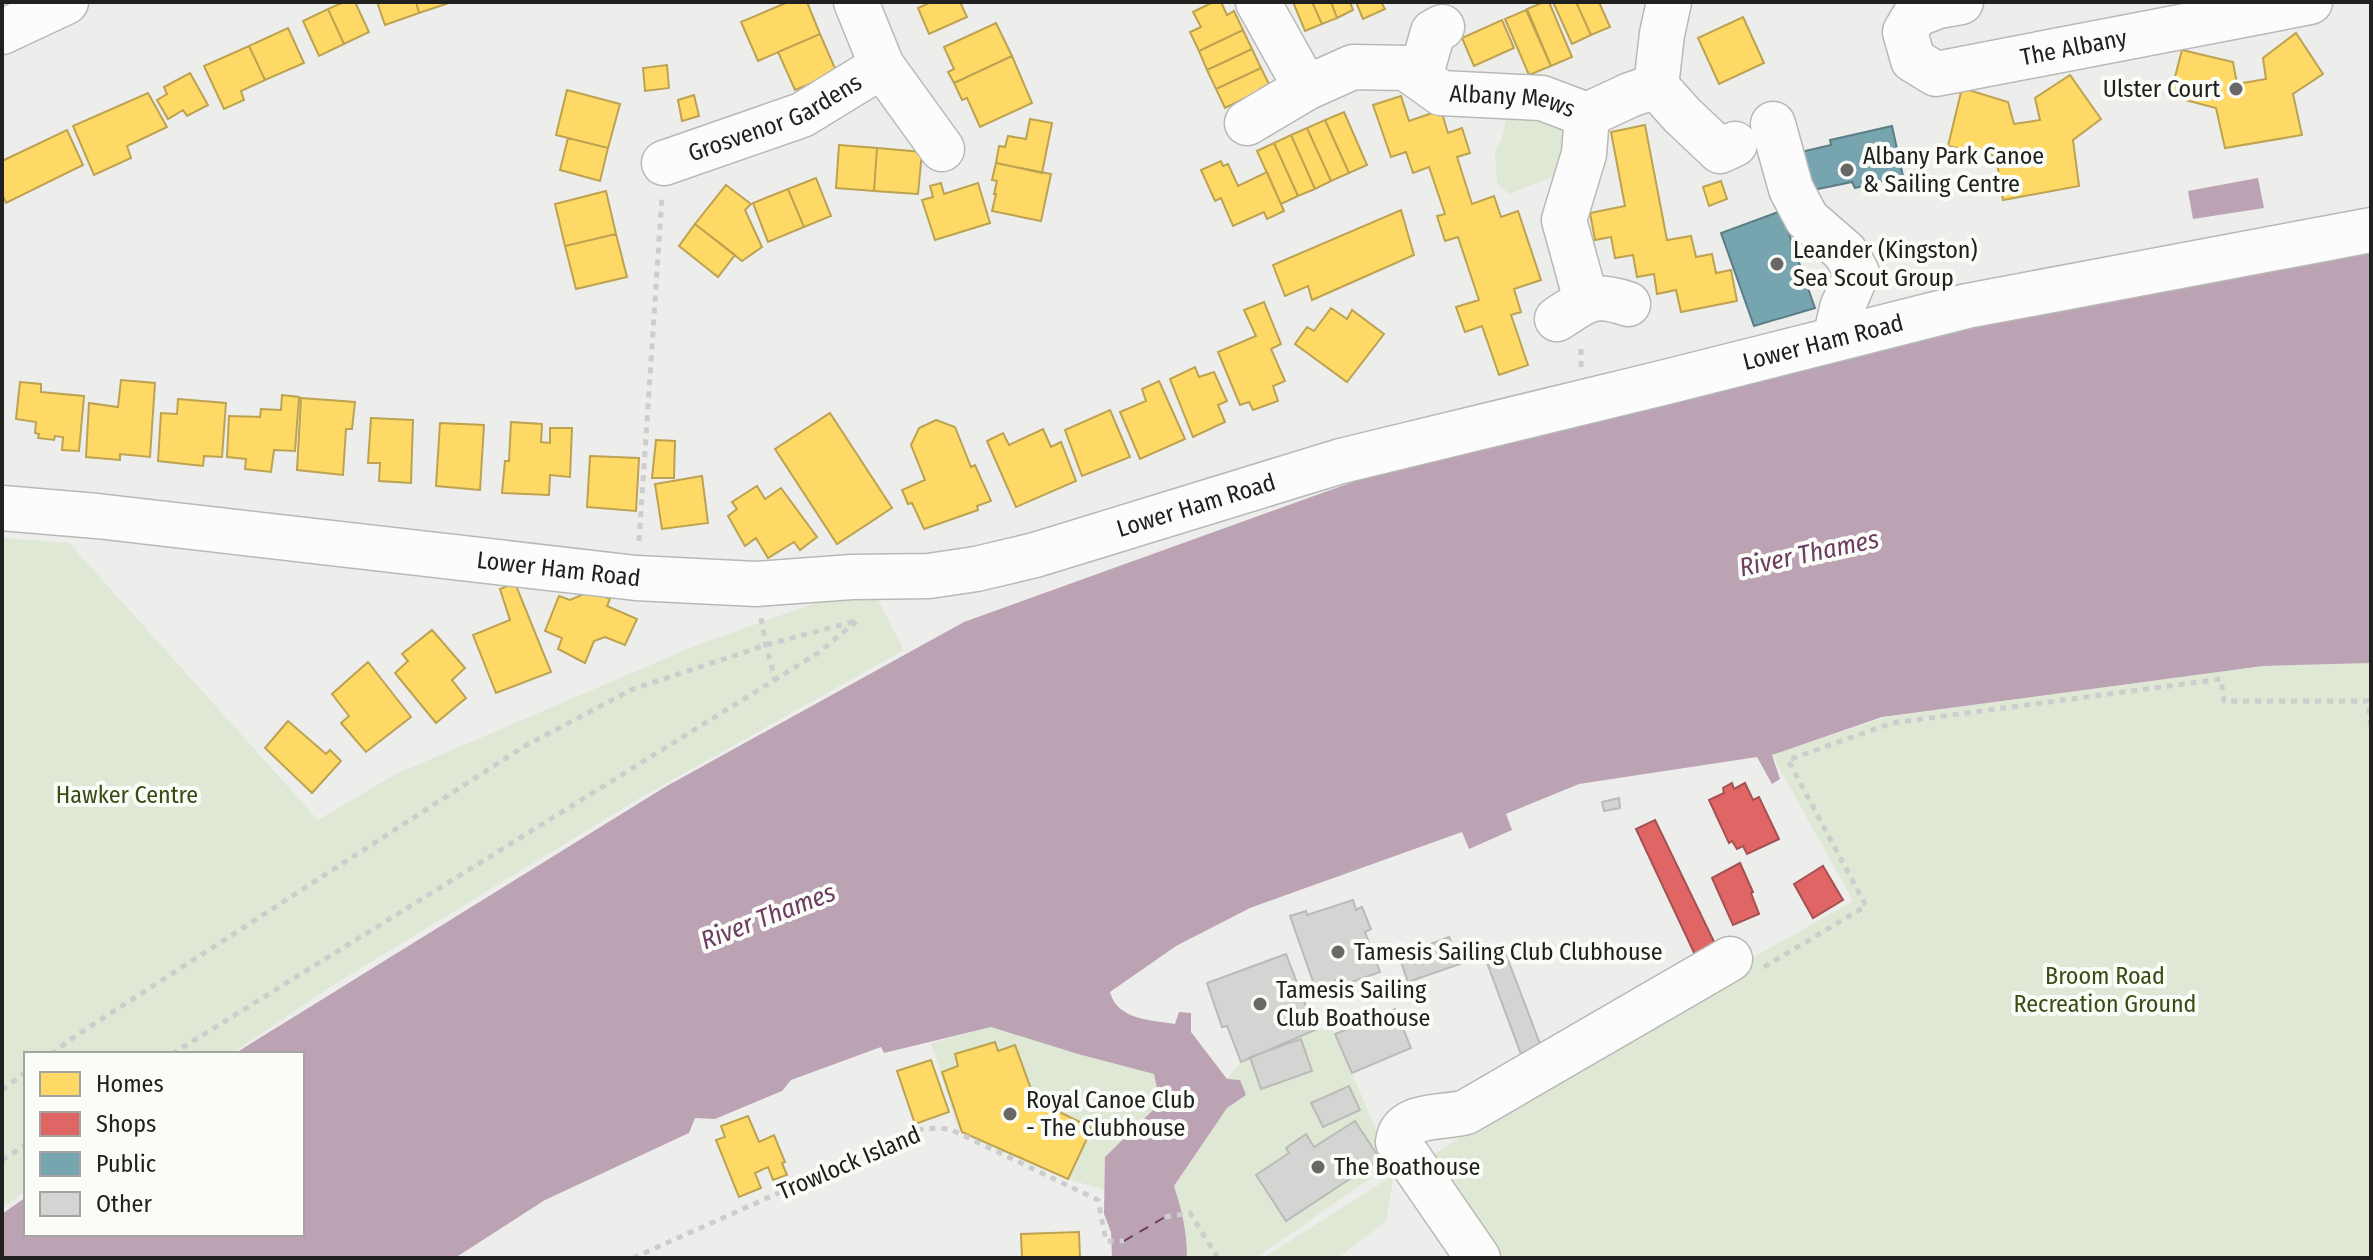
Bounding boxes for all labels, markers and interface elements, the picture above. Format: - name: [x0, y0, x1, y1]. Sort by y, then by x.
- street label: The Albany: [2018, 24, 2130, 71]
- street label: Grosvenor Gardens: [685, 68, 867, 167]
- place label: Ulster Court: [2103, 75, 2220, 103]
- street label: Albany Mews: [1449, 79, 1579, 123]
- marker: Ulster Court: [2227, 80, 2245, 98]
- place label: Albany Park Canoe & Sailing Centre: [1863, 142, 2044, 198]
- marker: Albany Park Canoe & Sailing Centre: [1838, 161, 1856, 179]
- place label: Leander (Kingston) Sea Scout Group: [1793, 236, 1978, 292]
- marker: Leander (Kingston) Sea Scout Group: [1768, 255, 1786, 273]
- street label: Lower Ham Road: [1740, 309, 1906, 376]
- street label: Lower Ham Road: [1113, 468, 1279, 543]
- water label: River Thames: [1737, 524, 1882, 583]
- street label: Lower Ham Road: [475, 546, 642, 592]
- park label: Hawker Centre: [56, 781, 198, 809]
- water label: River Thames: [696, 877, 840, 956]
- place label: Tamesis Sailing Club Clubhouse: [1354, 938, 1663, 966]
- marker: Tamesis Sailing Club Clubhouse: [1329, 943, 1347, 961]
- park label: Broom Road Recreation Ground: [2014, 962, 2196, 1018]
- place label: Tamesis Sailing Club Boathouse: [1276, 976, 1430, 1032]
- marker: Tamesis Sailing Club Boathouse: [1251, 995, 1269, 1013]
- legend: [24, 1052, 304, 1236]
- text: Homes: [96, 1070, 164, 1098]
- place label: Royal Canoe Club - The Clubhouse: [1026, 1086, 1195, 1142]
- marker: Royal Canoe Club - The Clubhouse: [1001, 1105, 1019, 1123]
- text: Shops: [96, 1110, 156, 1138]
- street label: Trowlock Island: [773, 1120, 925, 1206]
- text: Public: [96, 1150, 156, 1178]
- place label: The Boathouse: [1334, 1153, 1480, 1181]
- marker: The Boathouse: [1309, 1158, 1327, 1176]
- text: Other: [96, 1190, 152, 1218]

